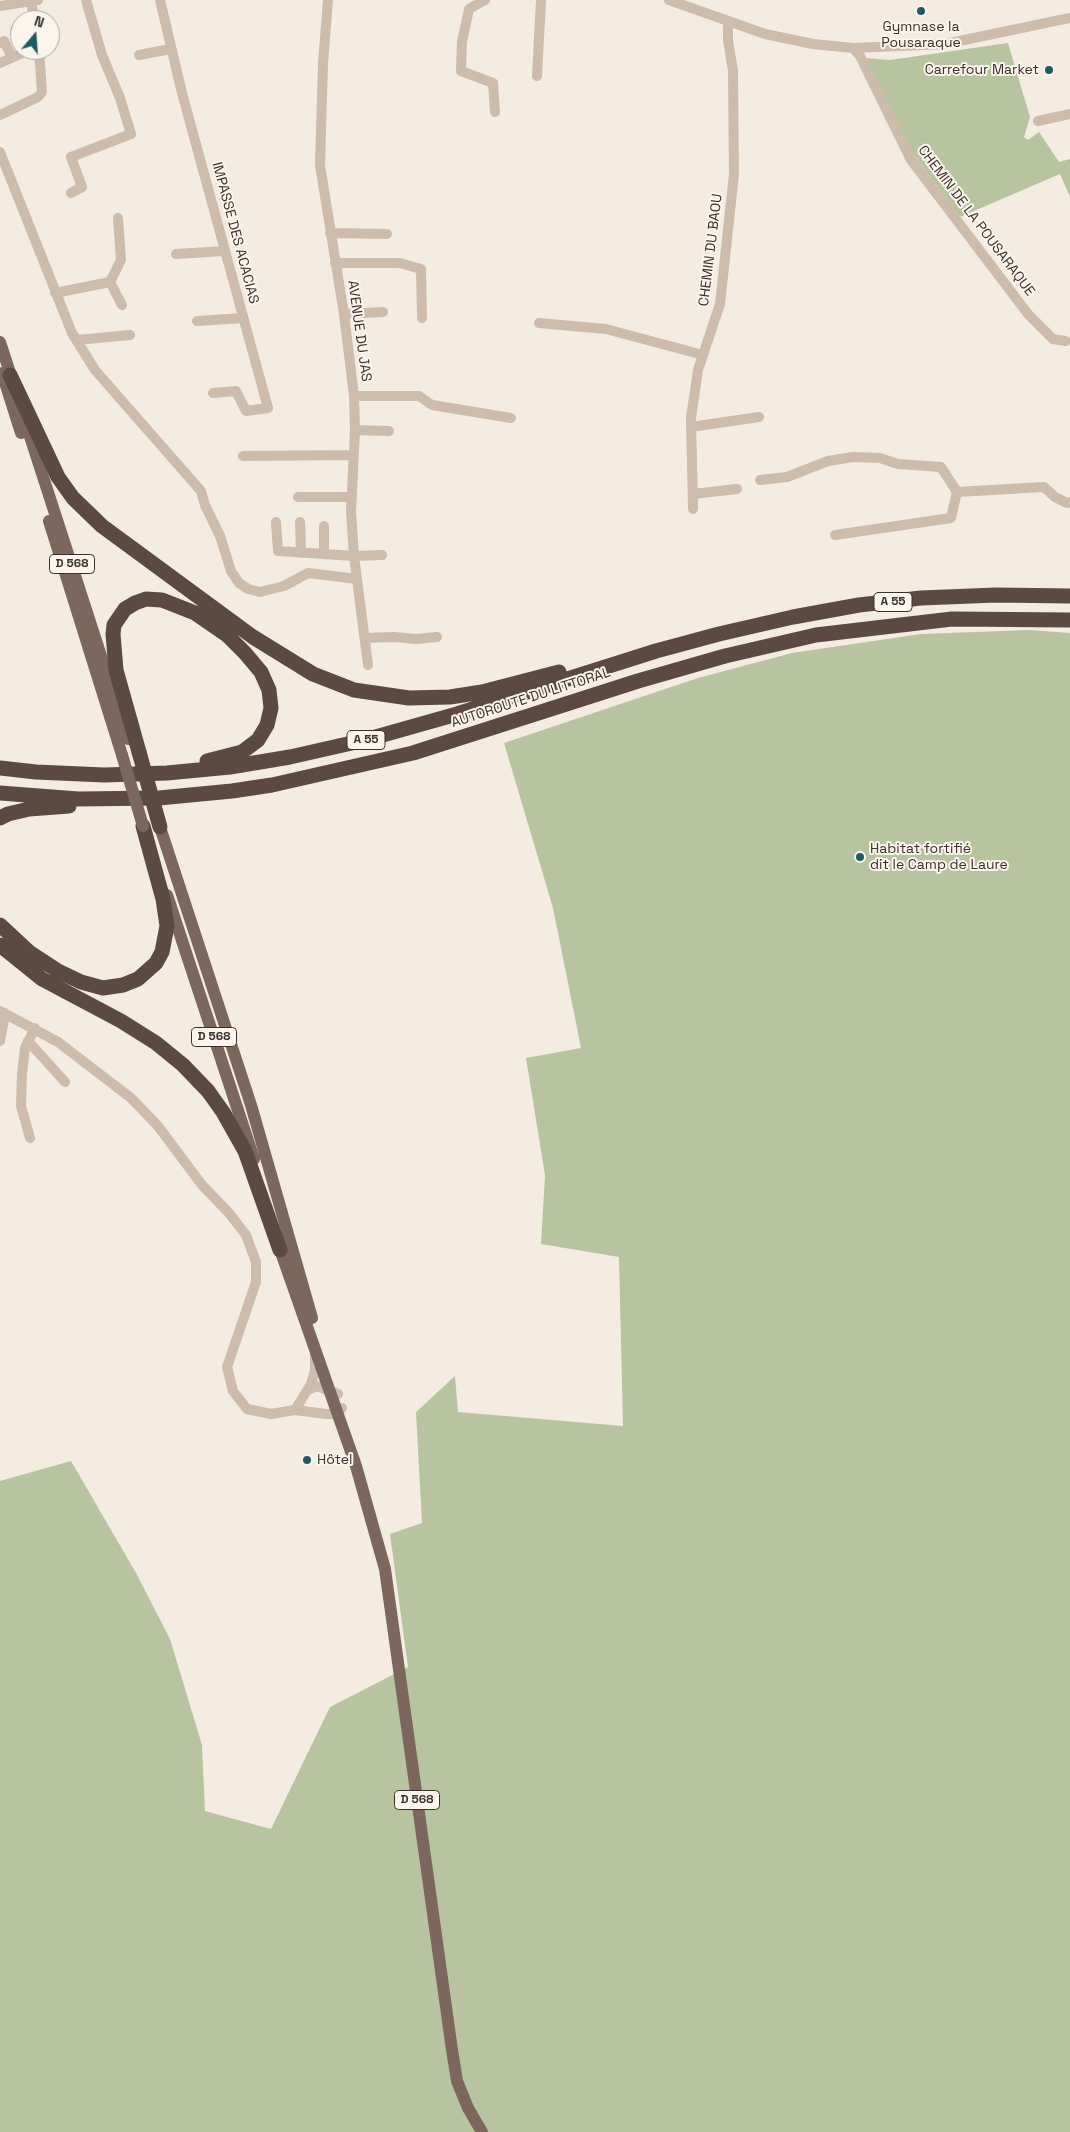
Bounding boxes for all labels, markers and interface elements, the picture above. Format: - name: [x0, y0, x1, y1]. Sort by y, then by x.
- marker: Gymnase la Pousaraque: [915, 5, 927, 17]
- north arrow: [10, 10, 60, 60]
- text: N: [32, 12, 47, 32]
- place label: Gymnase la Pousaraque: [881, 19, 961, 52]
- place label: Carrefour Market: [925, 62, 1039, 78]
- marker: Carrefour Market: [1043, 64, 1055, 76]
- street label: CHEMIN DE LA POUSARAQUE: [914, 143, 1038, 299]
- street label: IMPASSE DES ACACIAS: [208, 160, 262, 306]
- street label: CHEMIN DU BAOU: [696, 193, 726, 307]
- street label: AVENUE DU JAS: [344, 279, 374, 383]
- road number: D 568: [50, 554, 94, 574]
- road number: A 55: [874, 592, 912, 612]
- street label: AUTOROUTE DU LITTORAL: [449, 664, 613, 732]
- road number: A 55: [347, 730, 385, 750]
- place label: Habitat fortifié dit le Camp de Laure: [870, 841, 1008, 874]
- marker: Habitat fortifié dit le Camp de Laure: [854, 851, 866, 863]
- road number: D 568: [192, 1028, 236, 1046]
- place label: Hôtel: [317, 1452, 352, 1468]
- marker: Hôtel: [301, 1454, 313, 1466]
- road number: D 568: [394, 1790, 440, 1810]

